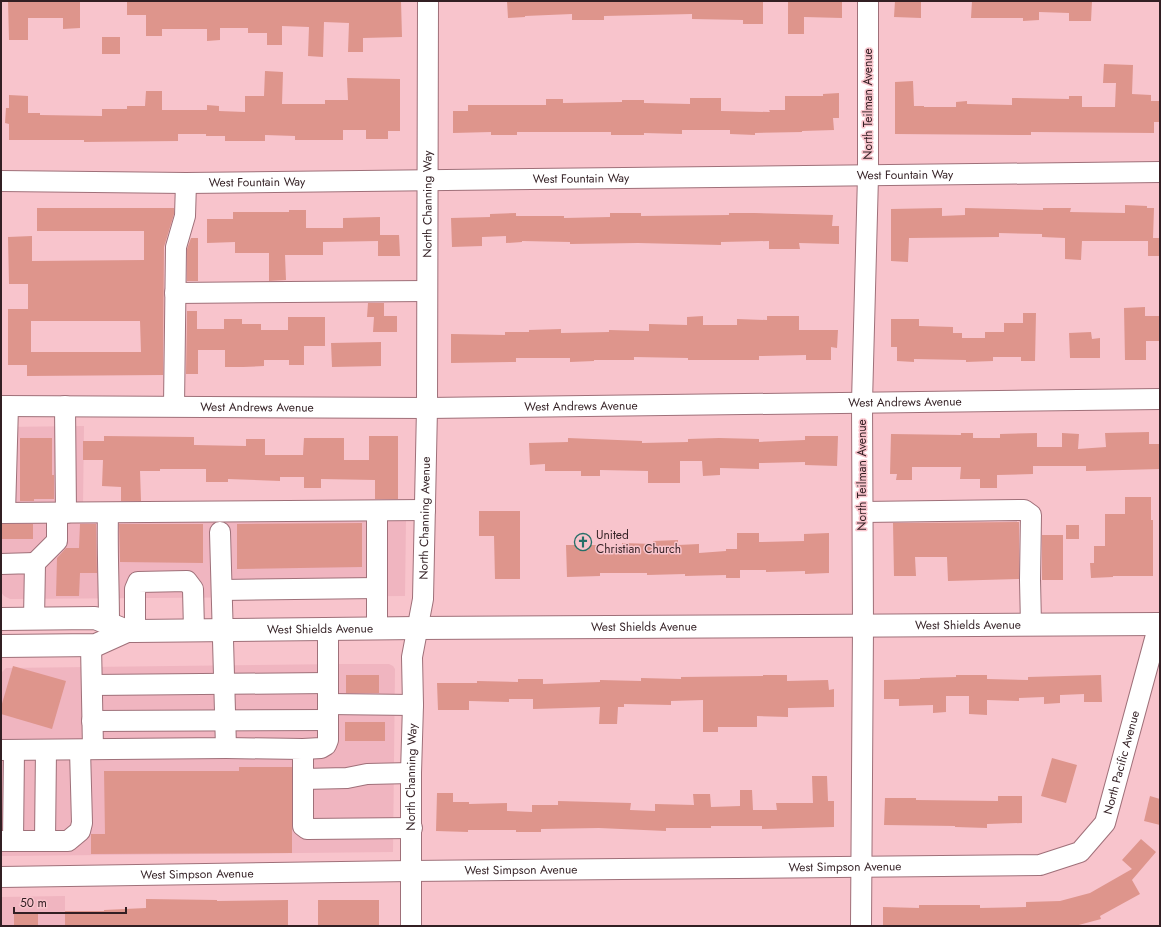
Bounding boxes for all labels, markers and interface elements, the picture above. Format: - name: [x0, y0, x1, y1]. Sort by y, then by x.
- street label: North Teilman Avenue: [859, 48, 877, 160]
- street label: North Channing Way: [418, 150, 437, 258]
- street label: West Fountain Way: [857, 165, 954, 184]
- street label: West Fountain Way: [533, 169, 630, 188]
- street label: West Fountain Way: [209, 173, 306, 192]
- street label: West Andrews Avenue: [848, 392, 962, 412]
- street label: West Andrews Avenue: [524, 396, 638, 416]
- street label: West Andrews Avenue: [200, 398, 314, 416]
- street label: North Teilman Avenue: [853, 419, 871, 531]
- street label: North Channing Avenue: [414, 456, 435, 580]
- place label: United Christian Church: [596, 526, 681, 558]
- church icon: United Christian Church: [573, 532, 593, 552]
- street label: West Shields Avenue: [915, 616, 1021, 634]
- street label: West Shields Avenue: [591, 617, 697, 636]
- street label: West Shields Avenue: [267, 619, 373, 639]
- street label: North Pacific Avenue: [1099, 709, 1144, 817]
- street label: North Channing Way: [402, 722, 421, 831]
- street label: West Simpson Avenue: [788, 857, 902, 876]
- street label: West Simpson Avenue: [464, 860, 578, 879]
- street label: West Simpson Avenue: [140, 864, 254, 884]
- scale bar: [14, 889, 126, 915]
- text: 50 m: [20, 894, 47, 912]

